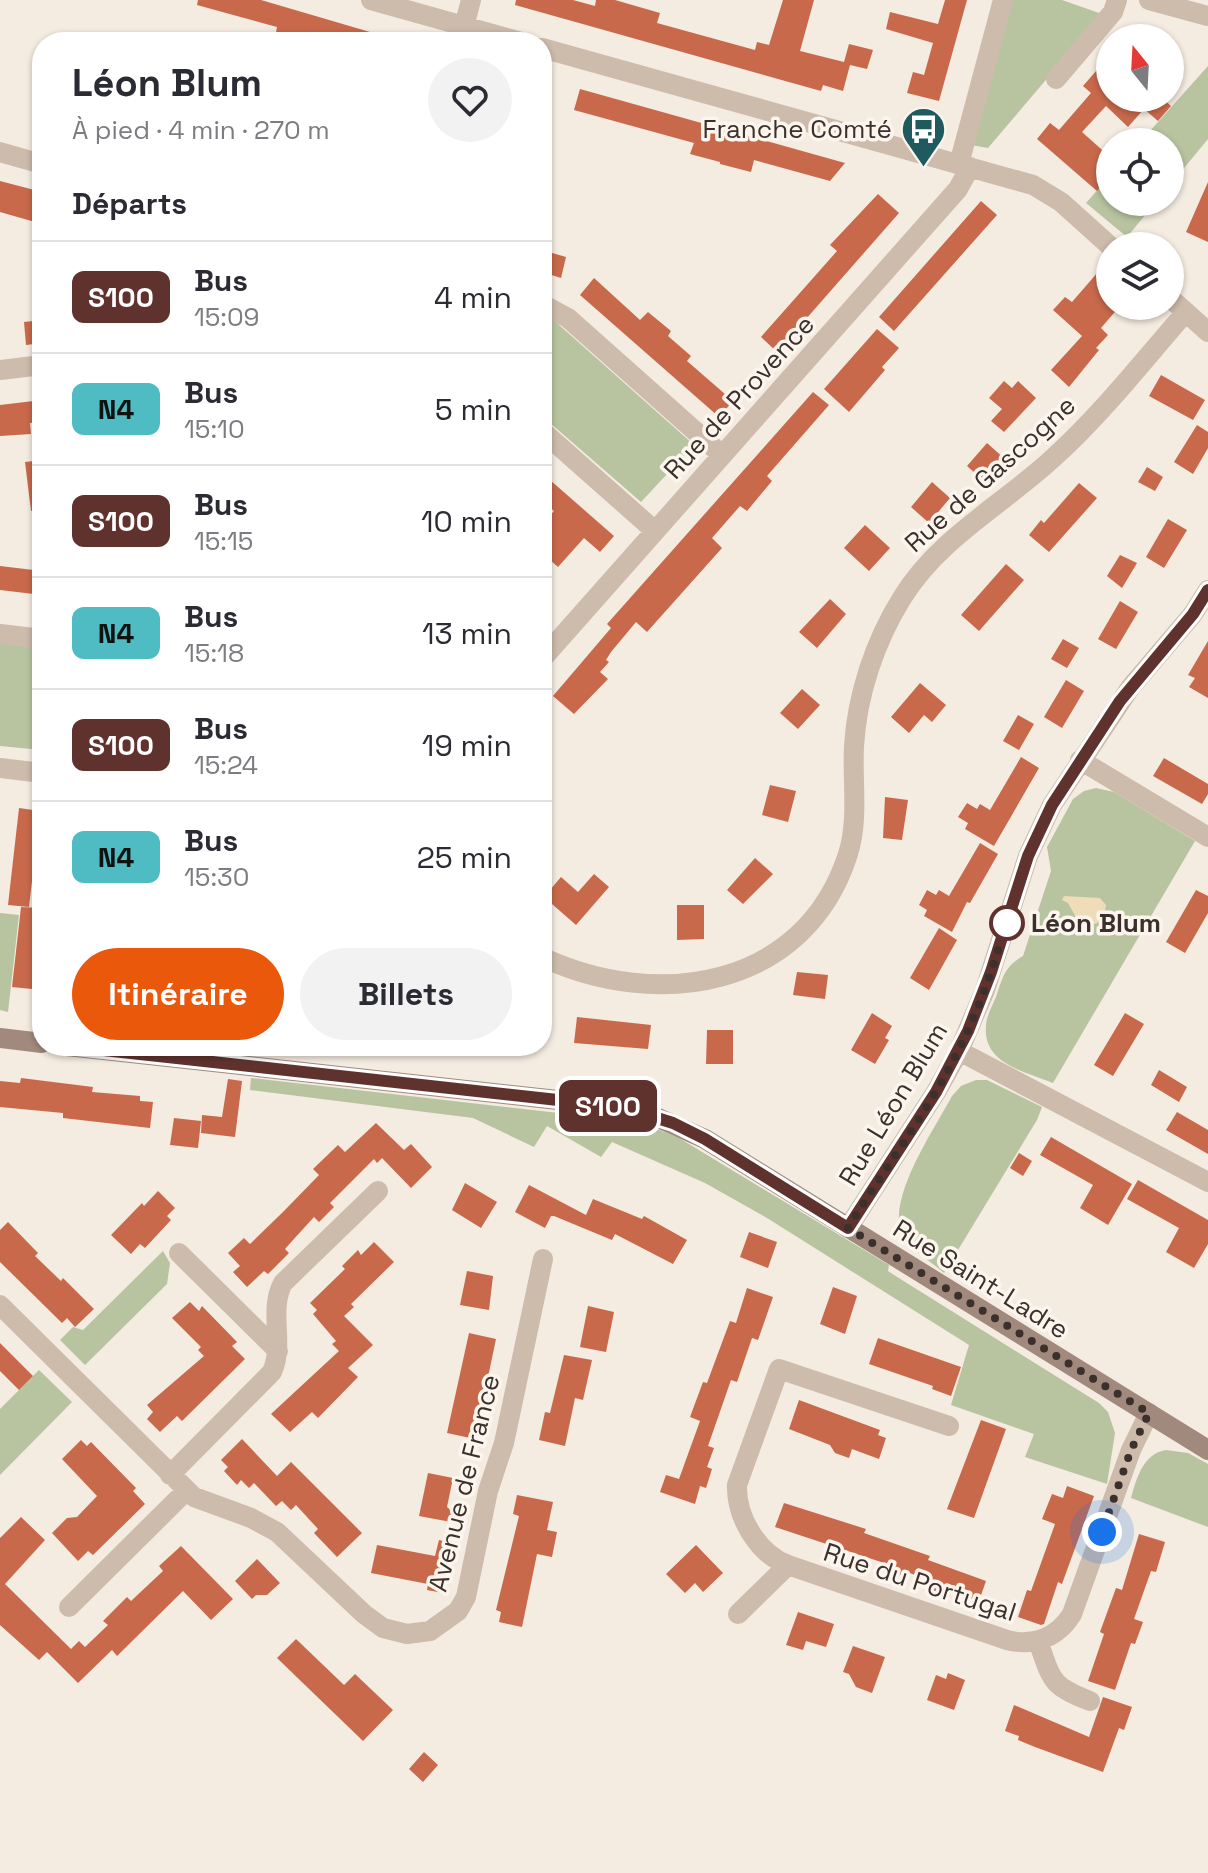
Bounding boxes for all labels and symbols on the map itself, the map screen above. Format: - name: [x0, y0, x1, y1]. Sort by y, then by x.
- north arrow: [1096, 24, 1184, 112]
- bus stop icon: Franche Comté: [899, 105, 947, 168]
- place label: Franche Comté: [703, 112, 892, 146]
- street label: Rue de Provence: [656, 308, 822, 486]
- street label: Rue de Gascogne: [897, 388, 1083, 560]
- marker: Léon Blum: [990, 906, 1024, 940]
- place label: Léon Blum: [1031, 906, 1161, 940]
- street label: Rue Léon Blum: [831, 1016, 955, 1192]
- line badge: S100: [552, 1080, 664, 1132]
- street label: Rue Saint-Ladre: [887, 1211, 1075, 1347]
- street label: Avenue de France: [421, 1371, 507, 1595]
- your location: [1082, 1512, 1122, 1552]
- street label: Rue du Portugal: [819, 1535, 1021, 1629]

